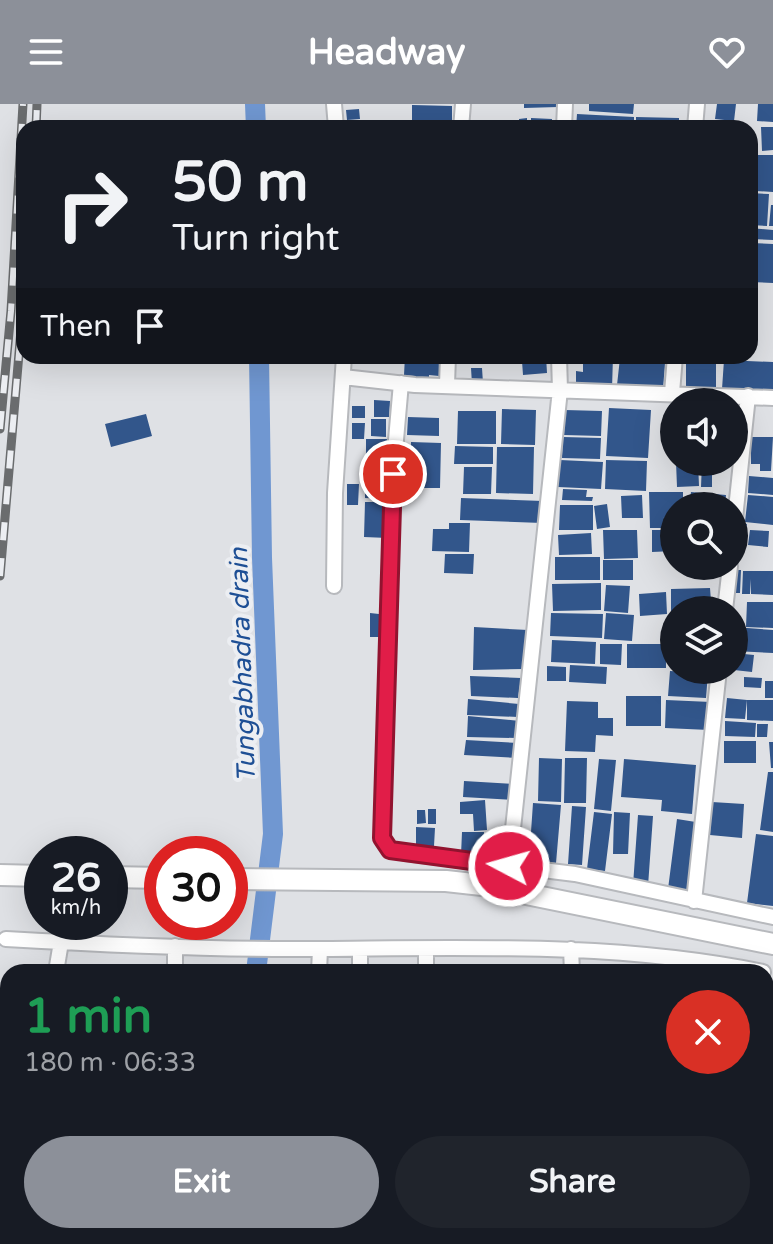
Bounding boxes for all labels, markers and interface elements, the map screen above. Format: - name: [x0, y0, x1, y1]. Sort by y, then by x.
- icon: menu: [24, 30, 68, 74]
- icon: heart: [705, 30, 749, 74]
- text: Headway: [308, 31, 465, 74]
- text: 50 m: [172, 149, 308, 216]
- icon: right: [40, 152, 144, 256]
- text: Turn right: [172, 217, 339, 260]
- icon: arrive: [128, 304, 172, 348]
- text: Then: [40, 308, 112, 345]
- map controls: [660, 388, 748, 684]
- button: sound: [660, 388, 748, 476]
- pin: [359, 440, 427, 508]
- icon: arrive: [371, 452, 415, 496]
- button: search: [660, 492, 748, 580]
- water label: Tungabhadra drain: [223, 546, 262, 783]
- button: layers: [660, 596, 748, 684]
- position arrow: [467, 824, 551, 908]
- speed limit sign: 30: [144, 836, 248, 940]
- text: 26: [51, 854, 101, 902]
- text: km/h: [51, 896, 101, 920]
- text: 1 min: [24, 988, 152, 1046]
- button: close: [666, 990, 750, 1074]
- text: 180 m · 06:33: [24, 1047, 196, 1078]
- button: Exit: [24, 1136, 379, 1228]
- button: Share: [395, 1136, 750, 1228]

